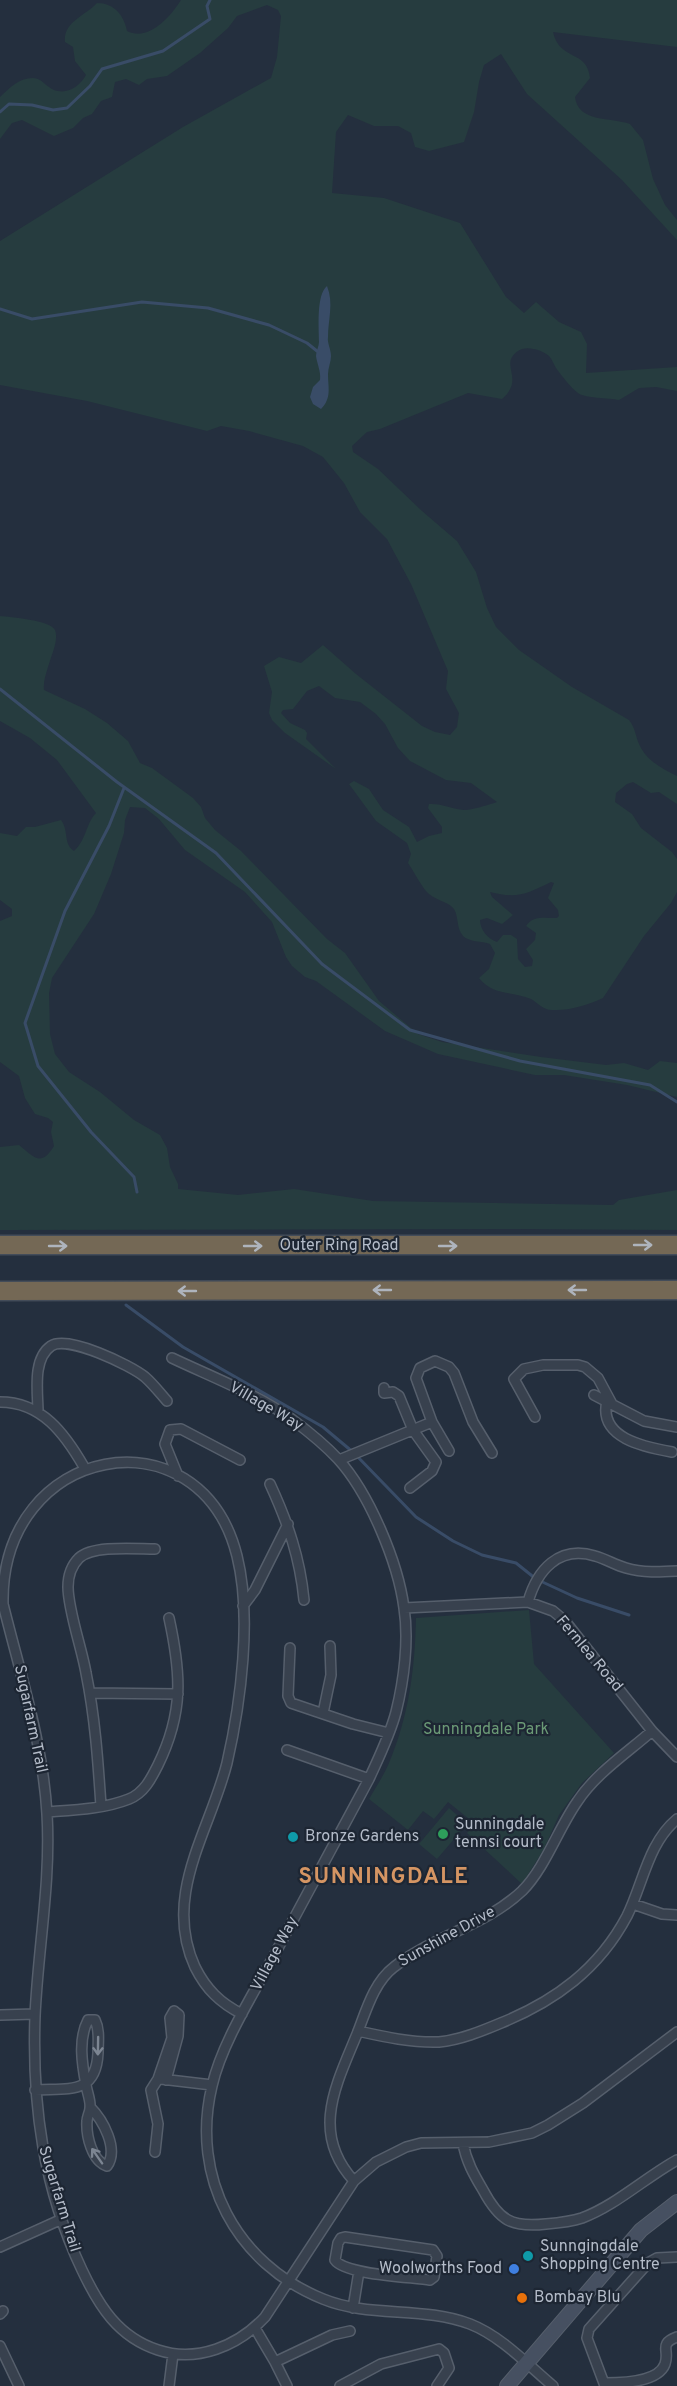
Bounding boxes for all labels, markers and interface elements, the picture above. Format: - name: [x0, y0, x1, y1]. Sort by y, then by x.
- street label: Outer Ring Road: [279, 1236, 399, 1256]
- one-way arrow: [633, 1239, 653, 1251]
- one-way arrow: [48, 1240, 68, 1252]
- one-way arrow: [243, 1240, 263, 1252]
- one-way arrow: [438, 1240, 458, 1252]
- one-way arrow: [372, 1284, 392, 1296]
- one-way arrow: [567, 1284, 587, 1296]
- one-way arrow: [177, 1285, 197, 1297]
- street label: Village Way: [225, 1378, 307, 1436]
- street label: Fernlea Road: [551, 1612, 627, 1696]
- street label: Sugarfarm Trail: [9, 1663, 51, 1775]
- park label: Sunningdale Park: [423, 1720, 549, 1740]
- place label: Sunningdale tennsi court: [455, 1815, 544, 1853]
- place label: Bronze Gardens: [305, 1827, 419, 1847]
- marker: Sunningdale tennsi court: [436, 1827, 450, 1841]
- marker: Bronze Gardens: [286, 1830, 300, 1844]
- district label: SUNNINGDALE: [299, 1864, 469, 1891]
- street label: Sunshine Drive: [395, 1902, 499, 1972]
- street label: Village Way: [247, 1913, 303, 1995]
- one-way arrow: [92, 2036, 104, 2056]
- street label: Sugarfarm Trail: [33, 2144, 85, 2254]
- one-way arrow: [91, 2149, 103, 2165]
- place label: Sunngingdale Shopping Centre: [540, 2237, 660, 2275]
- marker: Sunngingdale Shopping Centre: [521, 2249, 535, 2263]
- place label: Woolworths Food: [379, 2259, 502, 2279]
- marker: Woolworths Food: [507, 2262, 521, 2276]
- place label: Bombay Blu: [534, 2288, 621, 2308]
- marker: Bombay Blu: [515, 2291, 529, 2305]

